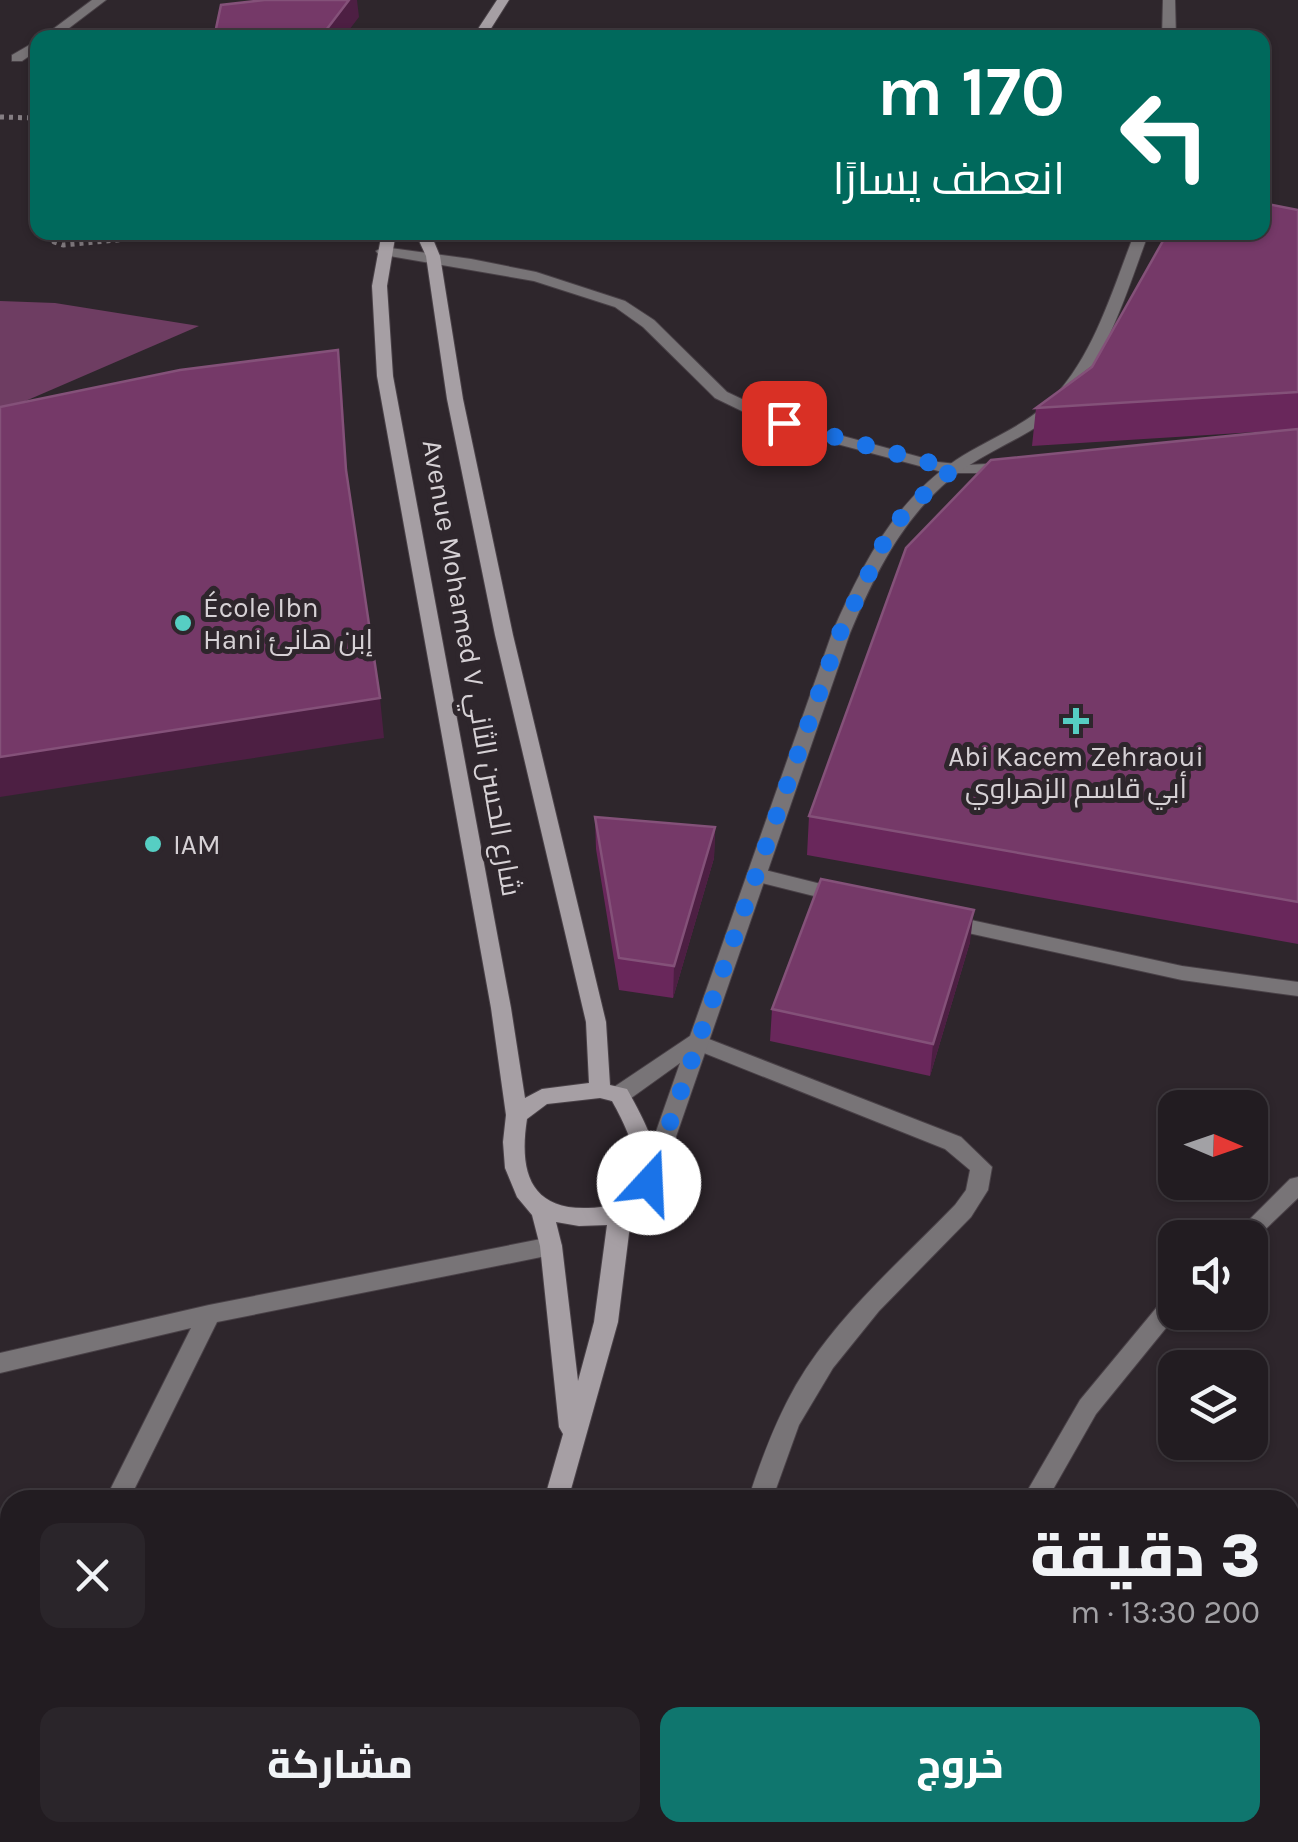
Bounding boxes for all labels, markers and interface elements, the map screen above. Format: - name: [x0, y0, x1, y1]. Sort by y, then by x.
- text: 170 m: [877, 51, 1065, 133]
- icon: left: [1100, 70, 1230, 200]
- text: انعطف يسارًا: [832, 153, 1065, 205]
- pin: [742, 381, 827, 466]
- icon: arrive: [757, 396, 812, 451]
- street label: Avenue Mohamed V شارع الحسن الثاني: [411, 437, 528, 900]
- place label: École Ibn Hani إبن هانئ: [203, 590, 373, 657]
- marker: École Ibn Hani إبن هانئ: [172, 612, 194, 634]
- marker: Abi Kacem Zehraoui أبي قاسم الزهراوي: [1063, 708, 1089, 734]
- place label: Abi Kacem Zehraoui أبي قاسم الزهراوي: [948, 740, 1204, 810]
- place label: IAM: [173, 828, 221, 861]
- marker: IAM: [142, 833, 164, 855]
- north arrow: [1158, 1090, 1268, 1200]
- map controls: [1158, 1090, 1268, 1460]
- position arrow: [597, 1131, 701, 1235]
- button: sound: [1158, 1220, 1268, 1330]
- button: layers: [1158, 1350, 1268, 1460]
- text: 3 دقيقة: [1030, 1521, 1260, 1591]
- button: close: [40, 1523, 145, 1628]
- text: 200 m · 13:30: [1070, 1594, 1260, 1631]
- button: مشاركة: [40, 1707, 640, 1822]
- button: خروج: [660, 1707, 1260, 1822]

